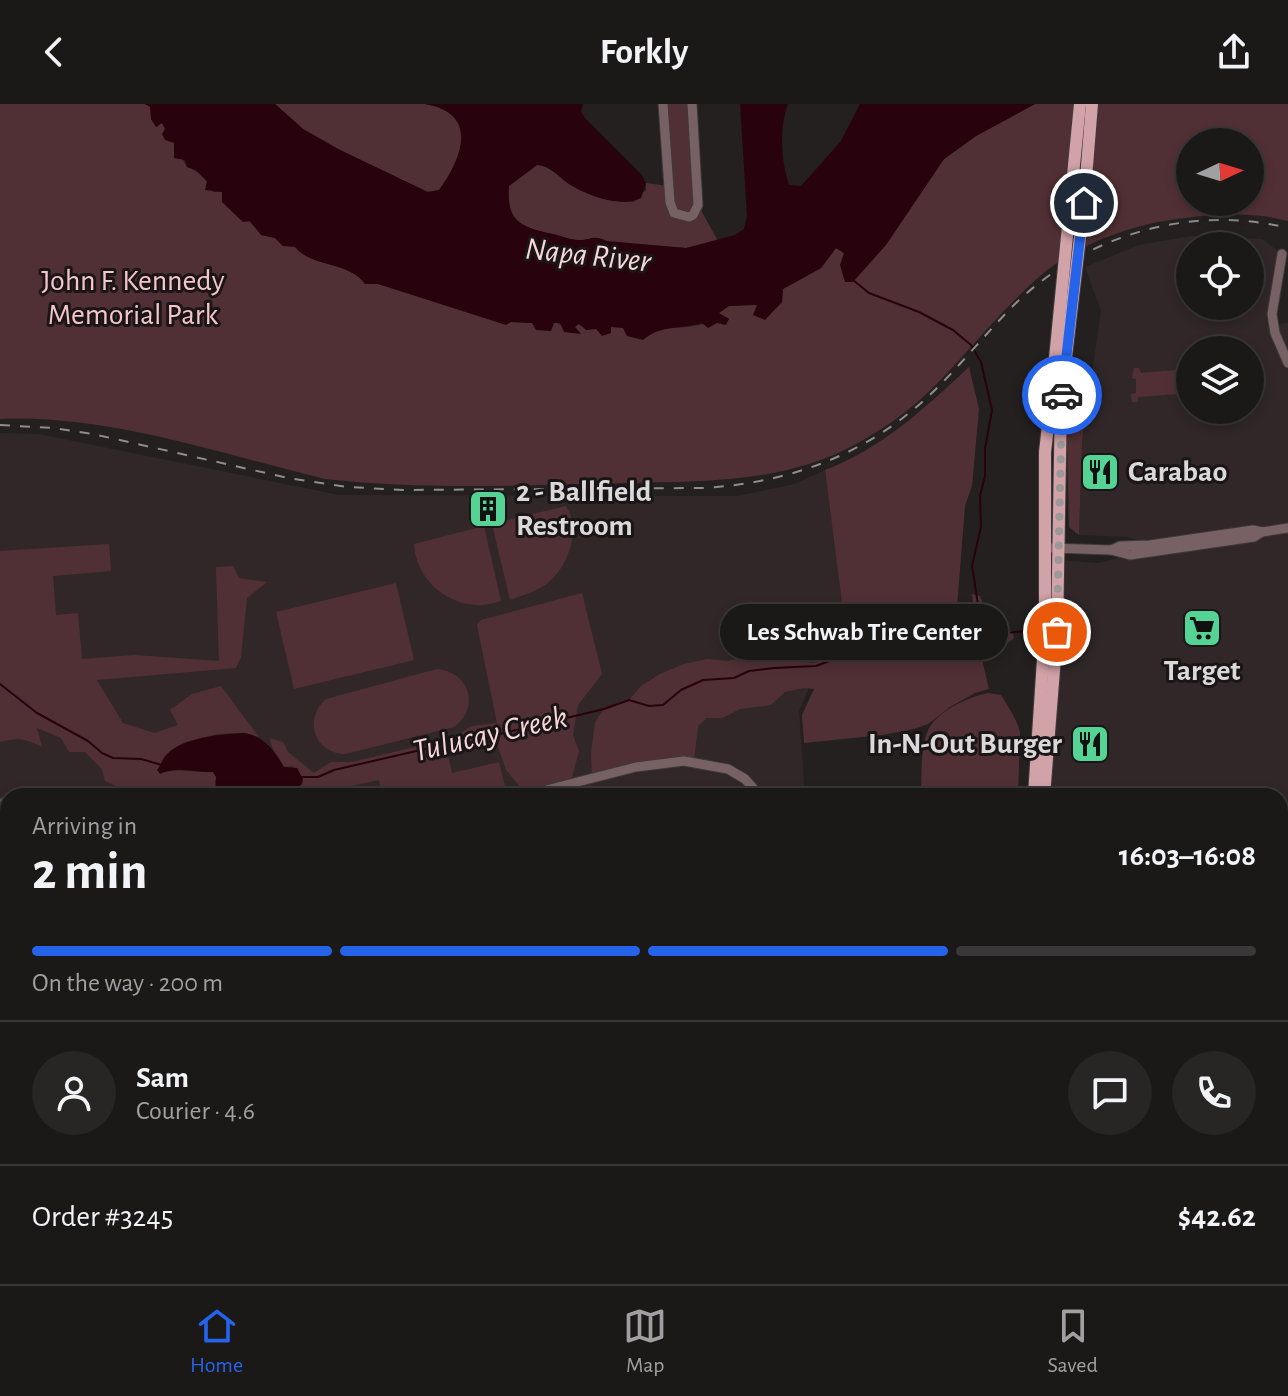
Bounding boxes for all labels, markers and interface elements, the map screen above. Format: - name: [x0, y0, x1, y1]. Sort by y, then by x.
- icon: back: [32, 30, 76, 74]
- icon: share: [1212, 30, 1256, 74]
- text: Forkly: [600, 34, 688, 70]
- north arrow: [1176, 128, 1264, 216]
- map controls: [1176, 128, 1264, 424]
- pin: [1050, 169, 1118, 237]
- icon: home: [1062, 181, 1106, 225]
- button: locate: [1176, 232, 1264, 320]
- water label: Napa River: [524, 233, 654, 279]
- park label: John F. Kennedy Memorial Park: [41, 266, 225, 330]
- button: layers: [1176, 336, 1264, 424]
- courier: [1022, 355, 1102, 435]
- icon: car: [1040, 373, 1084, 417]
- restaurant icon: Carabao: [1079, 451, 1121, 493]
- place label: Carabao: [1128, 457, 1227, 487]
- place label: 2 - Ballfield Restroom: [516, 477, 652, 541]
- building icon: 2 - Ballfield Restroom: [467, 488, 509, 530]
- pin: [1023, 598, 1091, 666]
- callout: Les Schwab Tire Center: [721, 604, 1009, 660]
- supermarket icon: Target: [1181, 607, 1223, 649]
- icon: bag: [1035, 610, 1079, 654]
- text: Les Schwab Tire Center: [746, 619, 982, 645]
- place label: Target: [1164, 656, 1240, 686]
- water label: Tulucay Creek: [410, 701, 570, 767]
- restaurant icon: In-N-Out Burger: [1069, 723, 1111, 765]
- place label: In-N-Out Burger: [868, 729, 1063, 759]
- text: Arriving in: [32, 813, 137, 839]
- text: 16:03–16:08: [1119, 841, 1256, 871]
- text: 2 min: [32, 846, 147, 898]
- text: On the way · 200 m: [32, 970, 223, 996]
- button: person: [32, 1051, 116, 1135]
- button: chat: [1068, 1051, 1152, 1135]
- button: phone: [1172, 1051, 1256, 1135]
- text: Sam: [136, 1063, 189, 1093]
- text: Courier · 4.6: [136, 1098, 255, 1124]
- text: Order #3245: [32, 1202, 173, 1232]
- text: $42.62: [1178, 1202, 1256, 1232]
- tab: Home: [190, 1304, 243, 1378]
- tab: Map: [623, 1304, 667, 1378]
- tab: Saved: [1048, 1304, 1098, 1378]

